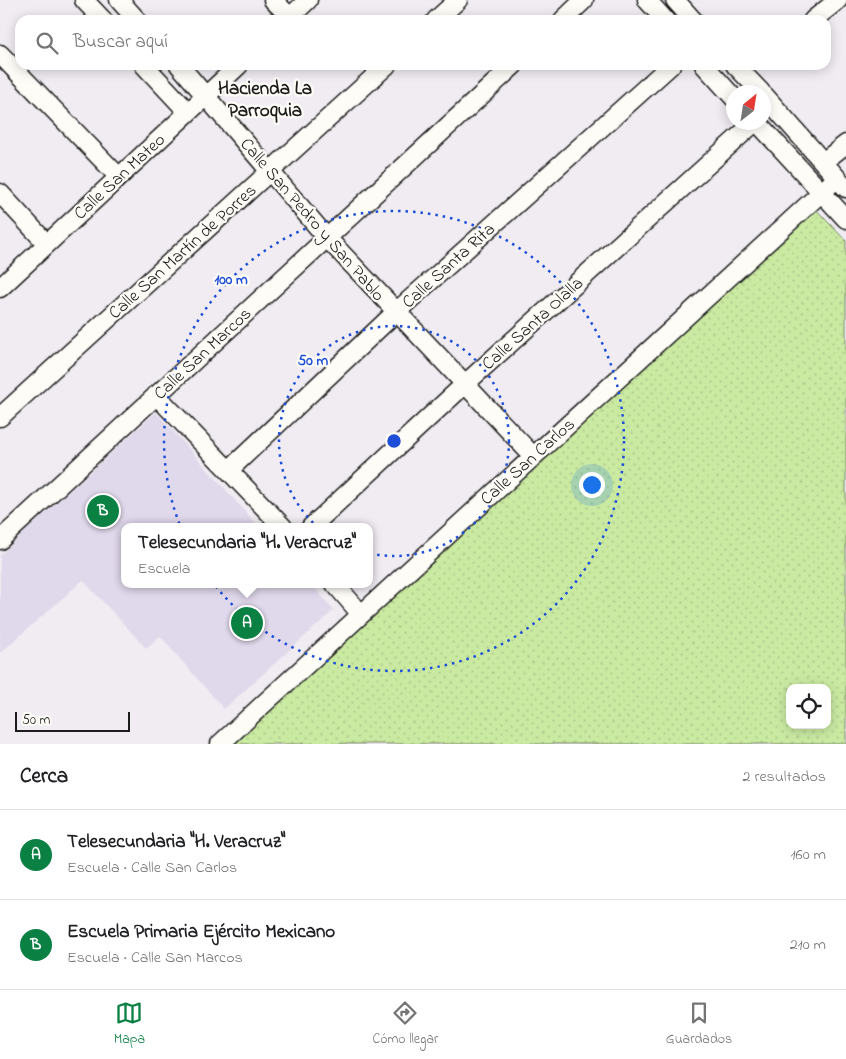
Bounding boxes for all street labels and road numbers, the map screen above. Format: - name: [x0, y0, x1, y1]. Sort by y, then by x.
- street label: Calle San Mateo: [69, 128, 172, 227]
- street label: Calle San Pedro y San Pablo: [233, 133, 390, 308]
- street label: Calle San Martín de Porres: [103, 179, 263, 326]
- street label: Calle Santa Rita: [397, 217, 502, 315]
- street label: Calle Santa Olalla: [477, 272, 590, 377]
- street label: Calle San Marcos: [149, 302, 258, 407]
- street label: Calle San Carlos: [475, 413, 581, 512]

